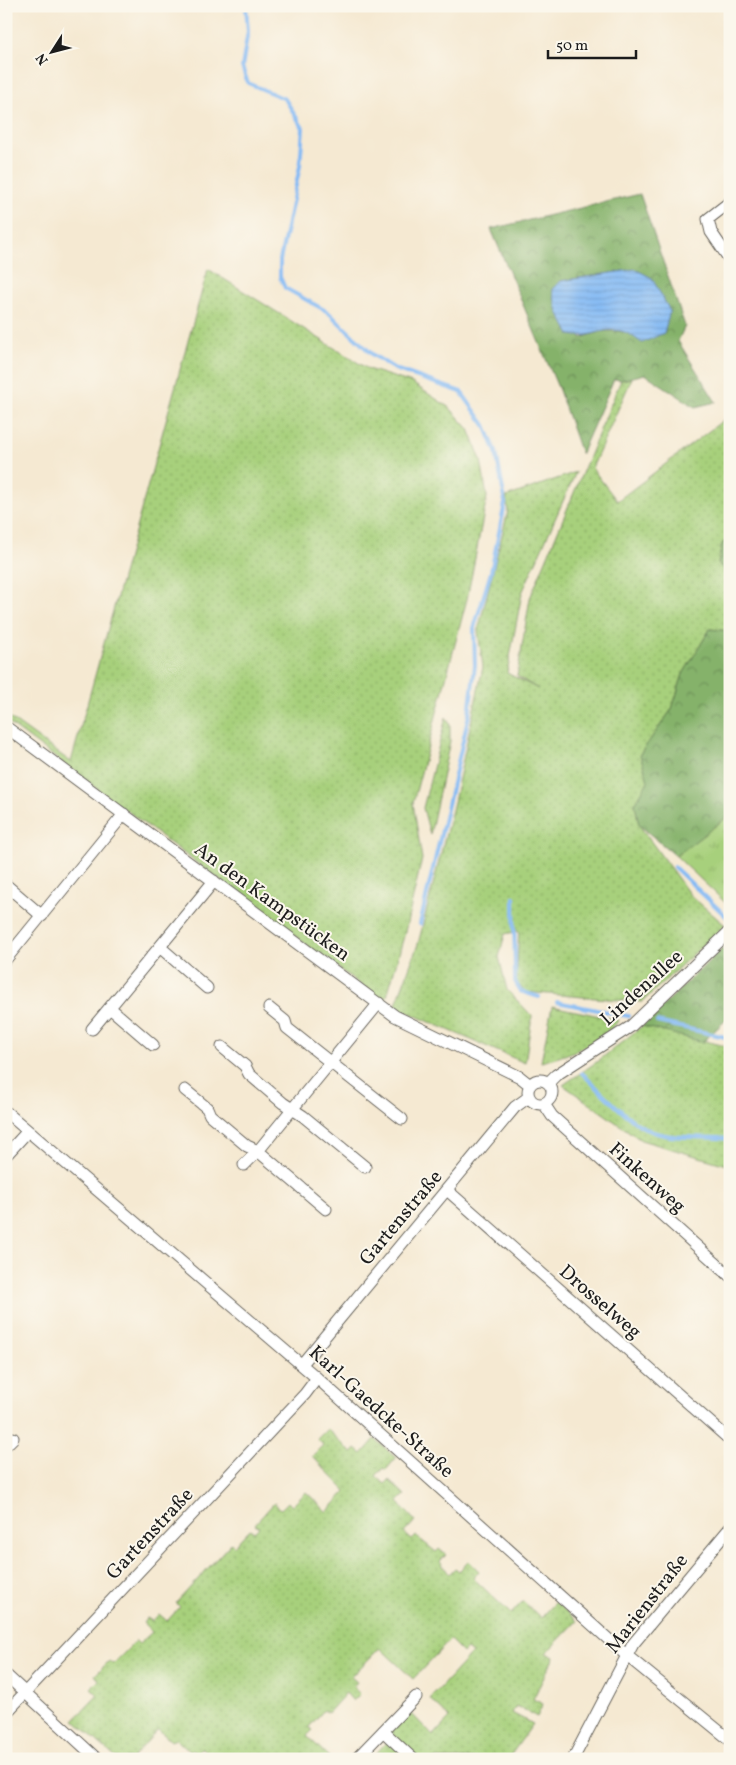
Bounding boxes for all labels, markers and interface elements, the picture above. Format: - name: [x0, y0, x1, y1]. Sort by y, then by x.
- north arrow: [28, 28, 78, 78]
- scale bar: [548, 28, 636, 60]
- text: 50 m: [556, 36, 588, 57]
- text: N: [32, 49, 53, 68]
- street label: An den Kampstücken: [188, 836, 356, 969]
- street label: Lindenallee: [595, 944, 690, 1033]
- street label: Finkenweg: [602, 1136, 691, 1221]
- street label: Gartenstraße: [353, 1165, 450, 1272]
- street label: Drosselweg: [552, 1259, 647, 1346]
- street label: Karl-Gaedcke-Straße: [302, 1340, 459, 1485]
- street label: Gartenstraße: [100, 1482, 200, 1587]
- street label: Marienstraße: [600, 1548, 695, 1660]

